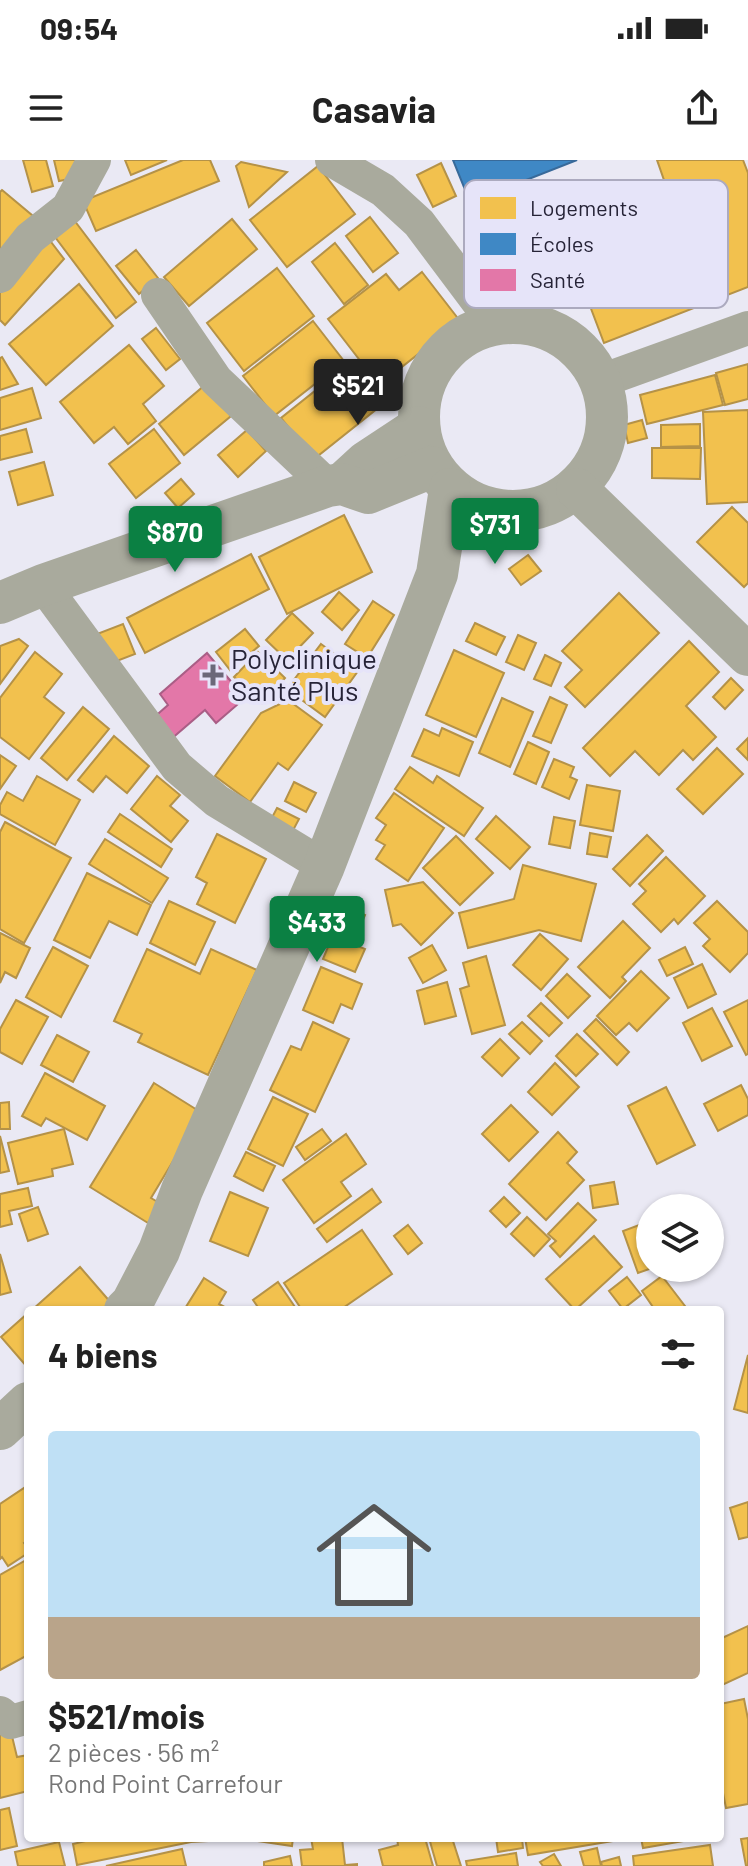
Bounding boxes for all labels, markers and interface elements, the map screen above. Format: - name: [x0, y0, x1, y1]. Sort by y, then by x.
- text: 09:54: [40, 10, 118, 46]
- icon: menu: [24, 86, 68, 130]
- icon: share: [680, 86, 724, 130]
- text: Casavia: [312, 87, 436, 130]
- legend: [464, 180, 728, 308]
- text: Logements: [530, 194, 638, 220]
- text: Écoles: [530, 230, 594, 256]
- text: Santé: [530, 266, 585, 292]
- pin: $521: [311, 359, 405, 427]
- text: $521: [332, 369, 384, 400]
- pin: $731: [448, 498, 542, 566]
- pin: $870: [128, 506, 222, 574]
- text: $731: [470, 508, 520, 539]
- text: $870: [147, 516, 203, 547]
- place label: Polyclinique Santé Plus: [231, 641, 377, 707]
- marker: Polyclinique Santé Plus: [202, 664, 224, 686]
- pin: $433: [270, 896, 364, 964]
- text: $433: [288, 906, 346, 937]
- map controls: [636, 1194, 724, 1282]
- button: layers: [636, 1194, 724, 1282]
- icon: filters: [656, 1332, 700, 1376]
- text: 4 biens: [48, 1334, 158, 1375]
- icon: home: [302, 1483, 446, 1627]
- text: $521/mois: [48, 1695, 205, 1736]
- text: 2 pièces · 56 m²: [48, 1736, 219, 1767]
- text: Rond Point Carrefour: [48, 1767, 283, 1798]

